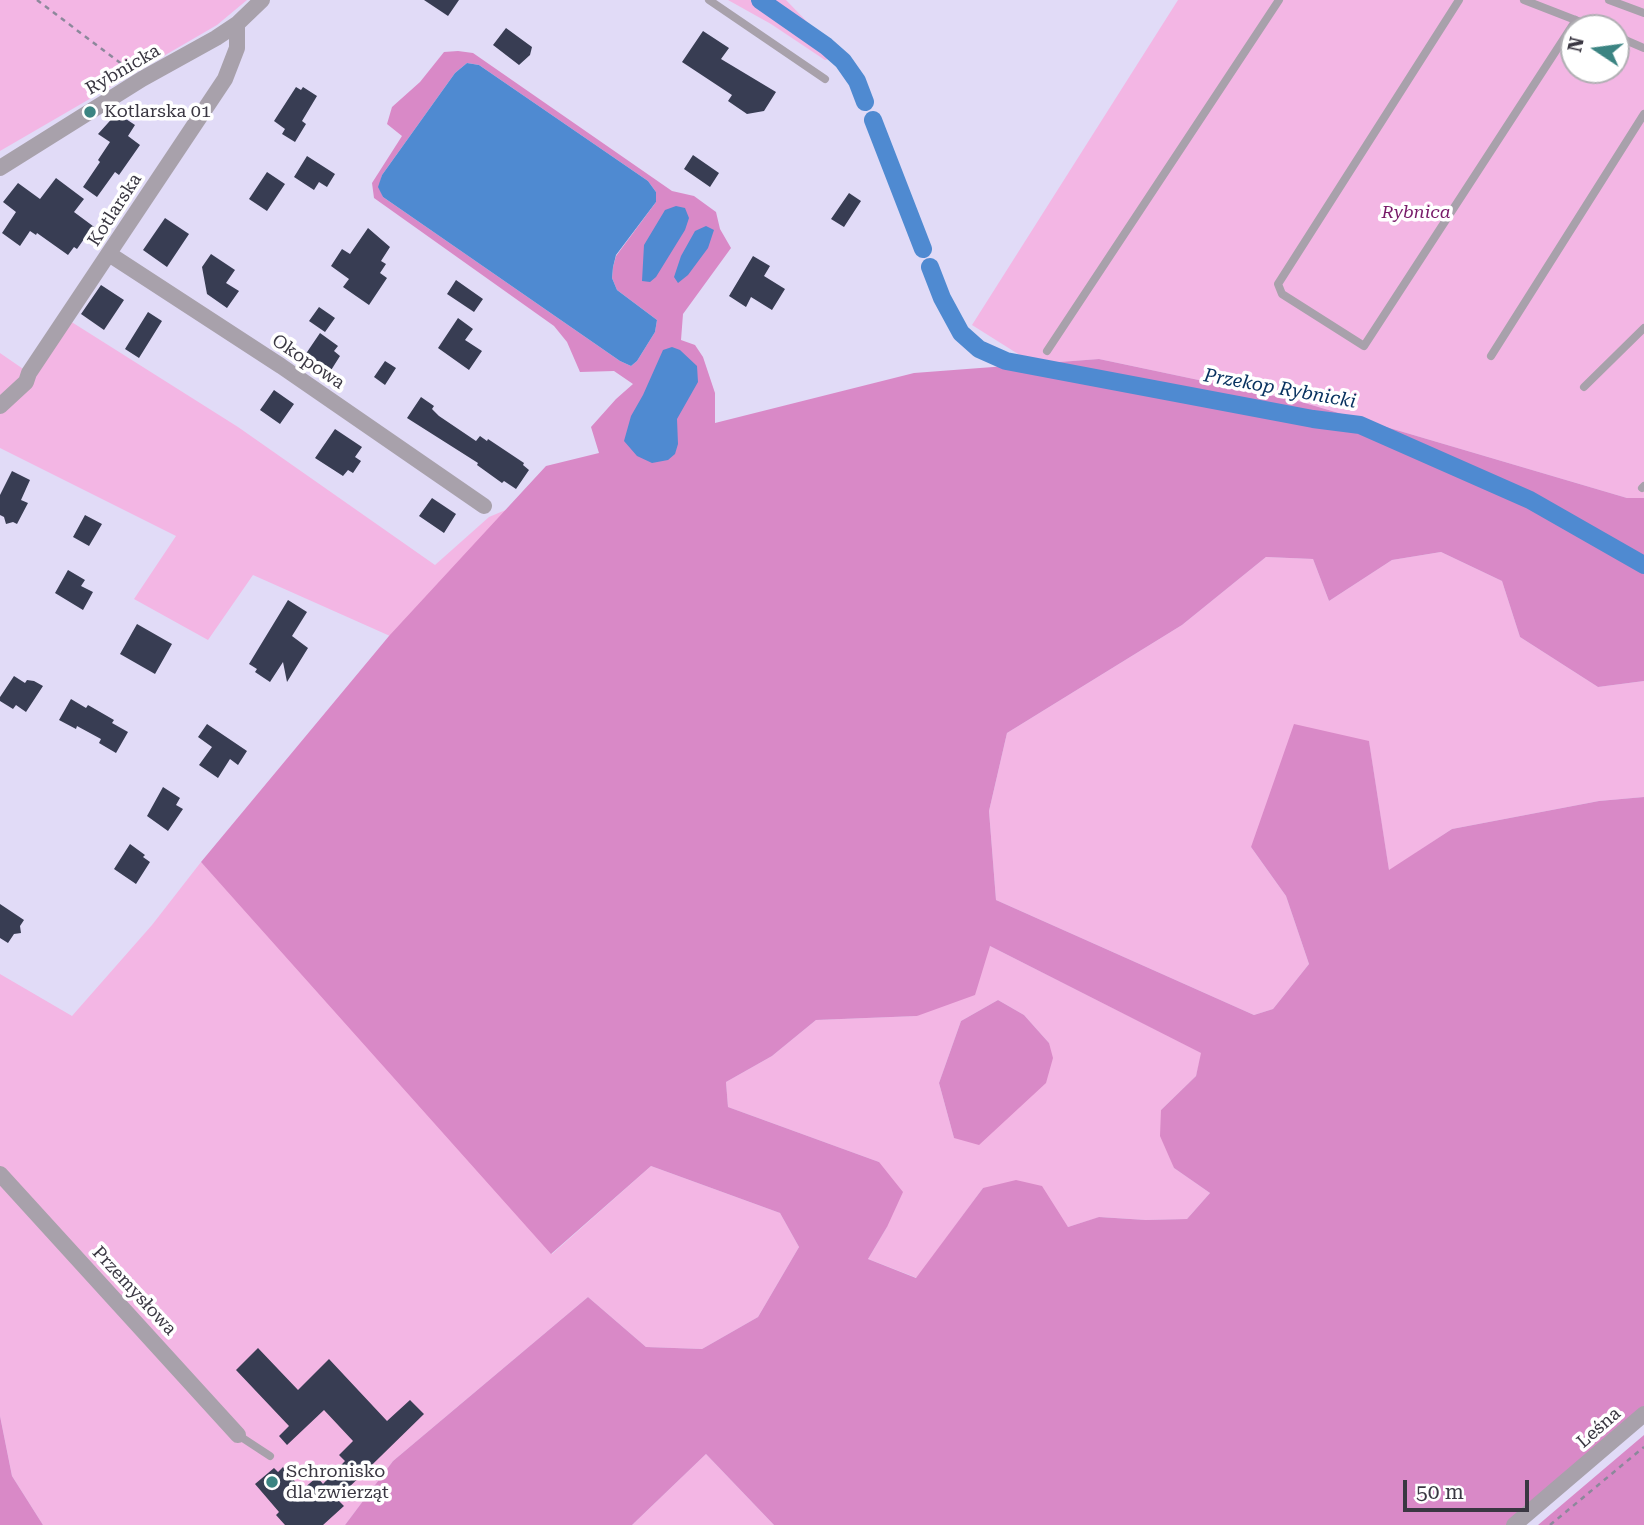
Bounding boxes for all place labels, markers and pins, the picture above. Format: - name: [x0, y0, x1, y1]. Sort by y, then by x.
- place label: Kotlarska 01: [104, 101, 211, 123]
- marker: Kotlarska 01: [82, 104, 98, 120]
- place label: Schronisko dla zwierząt: [286, 1461, 389, 1504]
- marker: Schronisko dla zwierząt: [264, 1474, 280, 1490]

